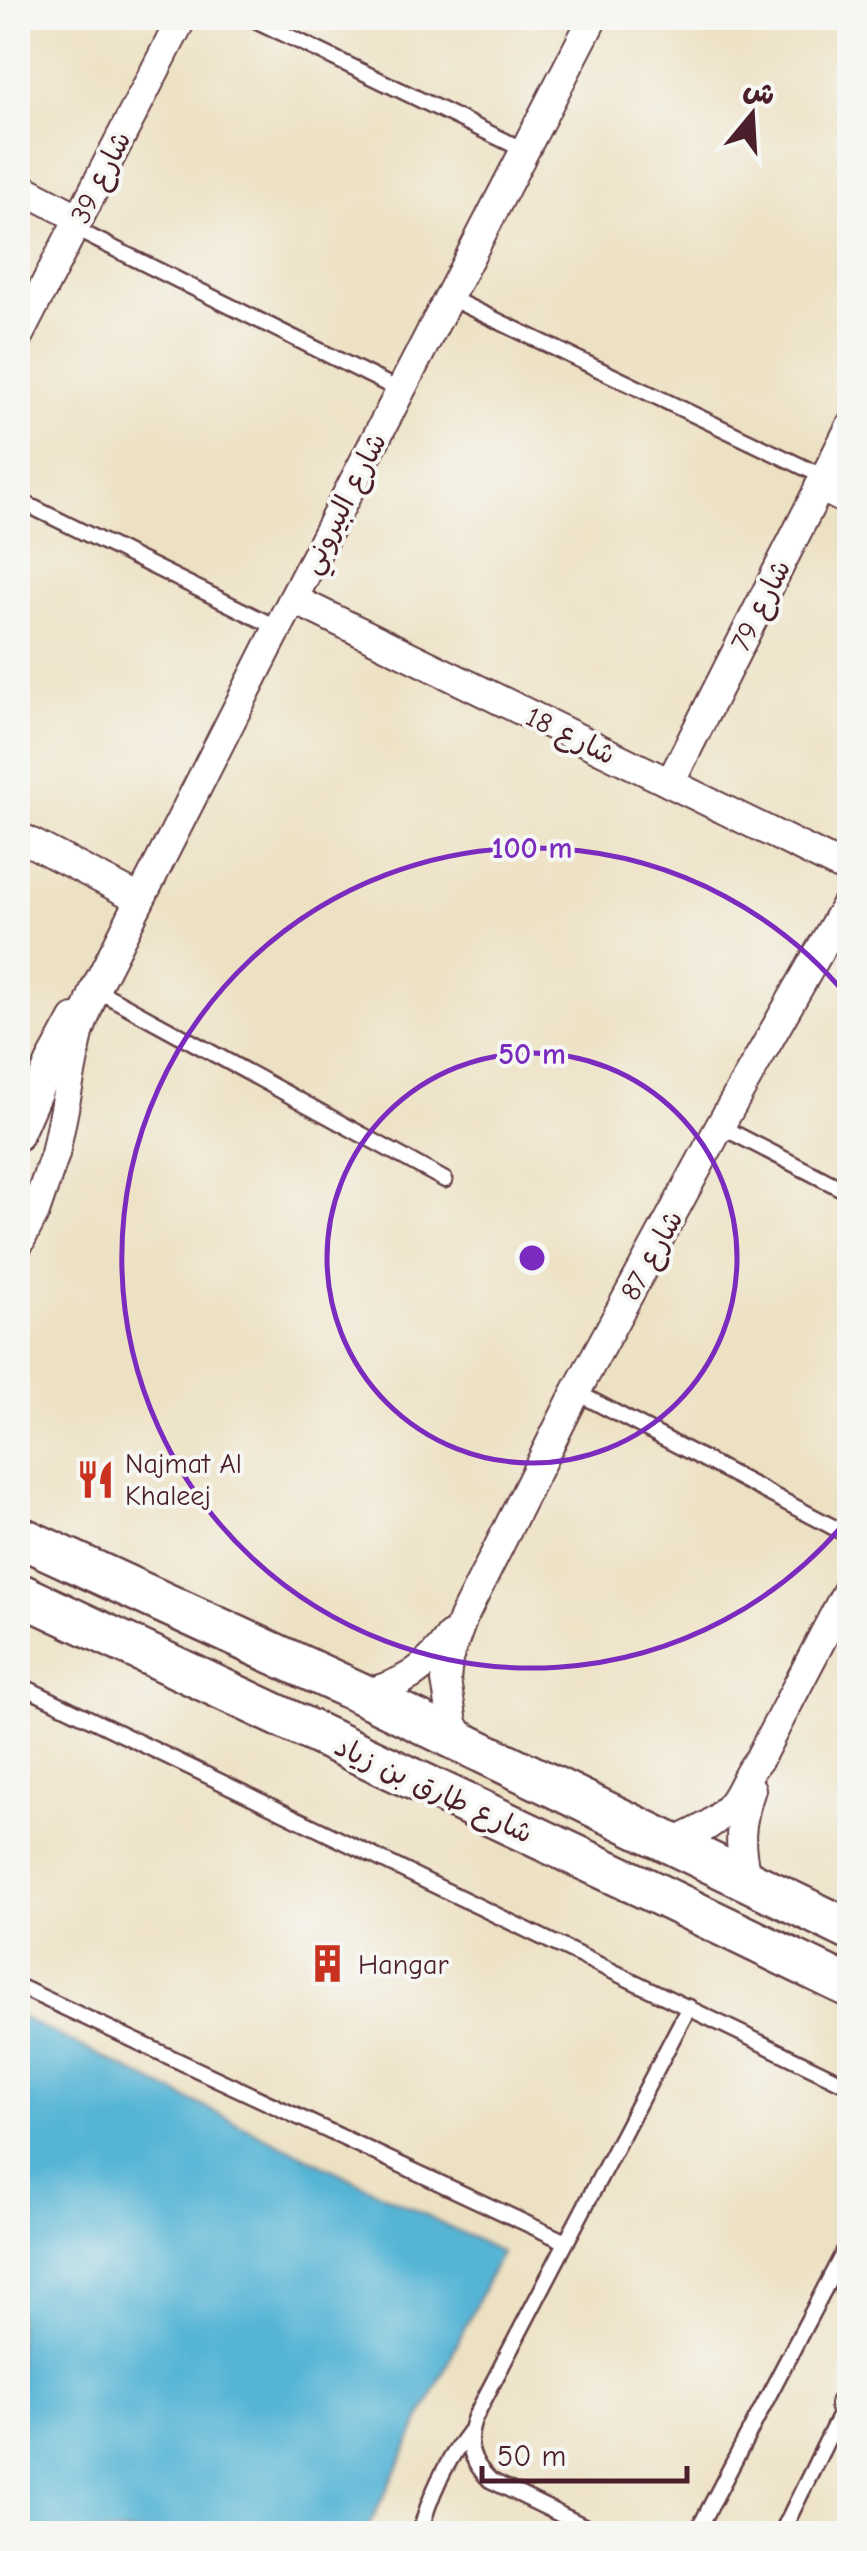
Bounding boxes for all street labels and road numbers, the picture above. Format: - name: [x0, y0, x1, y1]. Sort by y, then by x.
- street label: شارع 39: [64, 126, 140, 230]
- street label: شارع البيروني: [295, 428, 400, 583]
- street label: شارع 79: [724, 555, 800, 658]
- street label: شارع 18: [519, 701, 620, 774]
- street label: شارع 87: [614, 1205, 692, 1307]
- street label: شارع طارق بن زياد: [328, 1730, 538, 1852]

